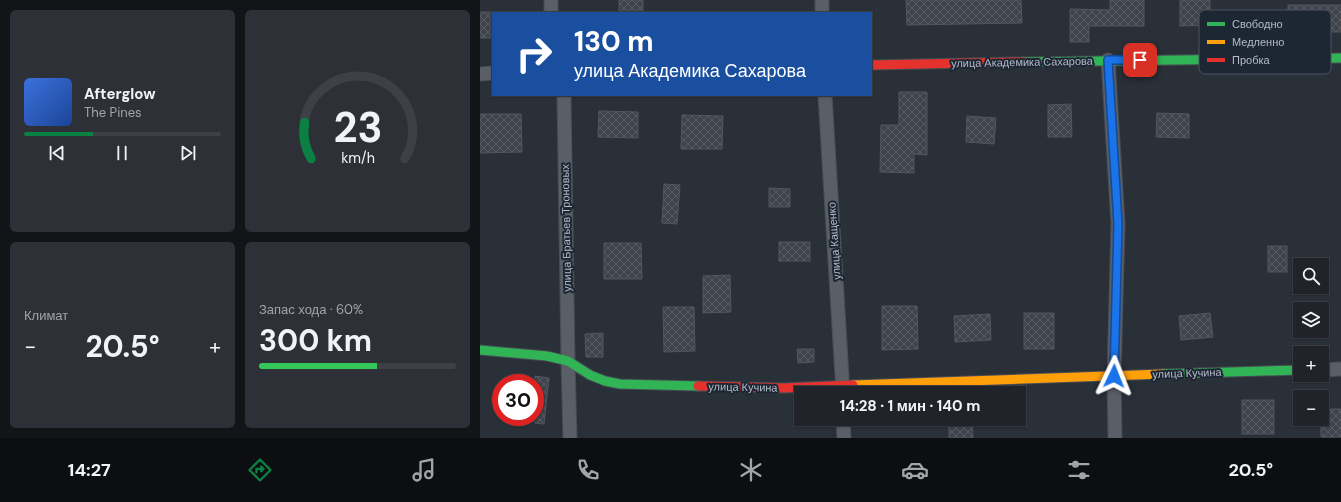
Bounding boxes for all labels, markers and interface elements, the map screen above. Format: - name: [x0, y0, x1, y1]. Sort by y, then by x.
- legend: [1199, 10, 1331, 74]
- text: Свободно: [1232, 17, 1283, 31]
- text: 130 m: [574, 23, 654, 60]
- icon: right: [508, 28, 560, 80]
- text: Медленно: [1232, 35, 1284, 49]
- pin: [1123, 43, 1157, 77]
- icon: arrive: [1129, 49, 1151, 71]
- text: Пробка: [1232, 53, 1270, 67]
- street label: улица Академика Сахарова: [951, 54, 1094, 70]
- text: улица Академика Сахарова: [574, 59, 806, 83]
- text: Afterglow: [84, 84, 156, 104]
- text: 23: [333, 101, 382, 155]
- text: The Pines: [84, 104, 142, 121]
- icon: previous: [46, 142, 68, 164]
- icon: pause: [111, 142, 133, 164]
- icon: next: [177, 142, 199, 164]
- text: km/h: [341, 149, 374, 167]
- street label: улица Братьев Троновых: [558, 163, 574, 292]
- street label: улица Кащенко: [824, 202, 844, 280]
- map controls: [1293, 258, 1329, 426]
- button: search: [1293, 258, 1329, 294]
- text: Запас хода · 60%: [259, 301, 363, 318]
- button: layers: [1293, 302, 1329, 338]
- text: Климат: [24, 307, 68, 324]
- text: 300 km: [259, 321, 372, 360]
- text: 20.5°: [85, 327, 160, 366]
- text: −: [24, 332, 36, 361]
- text: +: [209, 332, 221, 361]
- button: +: [1293, 346, 1329, 382]
- position arrow: [1093, 355, 1135, 397]
- street label: улица Кучина: [1152, 365, 1223, 381]
- speed limit sign: 30: [492, 374, 544, 426]
- street label: улица Кучина: [708, 379, 779, 395]
- button: −: [1293, 390, 1329, 426]
- text: 14:28 · 1 мин · 140 m: [840, 396, 980, 416]
- icon: directions: [246, 456, 274, 484]
- icon: music: [410, 456, 438, 484]
- icon: phone: [574, 456, 602, 484]
- icon: climate: [737, 456, 765, 484]
- icon: car: [901, 456, 929, 484]
- icon: filters: [1065, 456, 1093, 484]
- text: 14:27: [68, 458, 111, 482]
- text: 20.5°: [1229, 458, 1273, 482]

